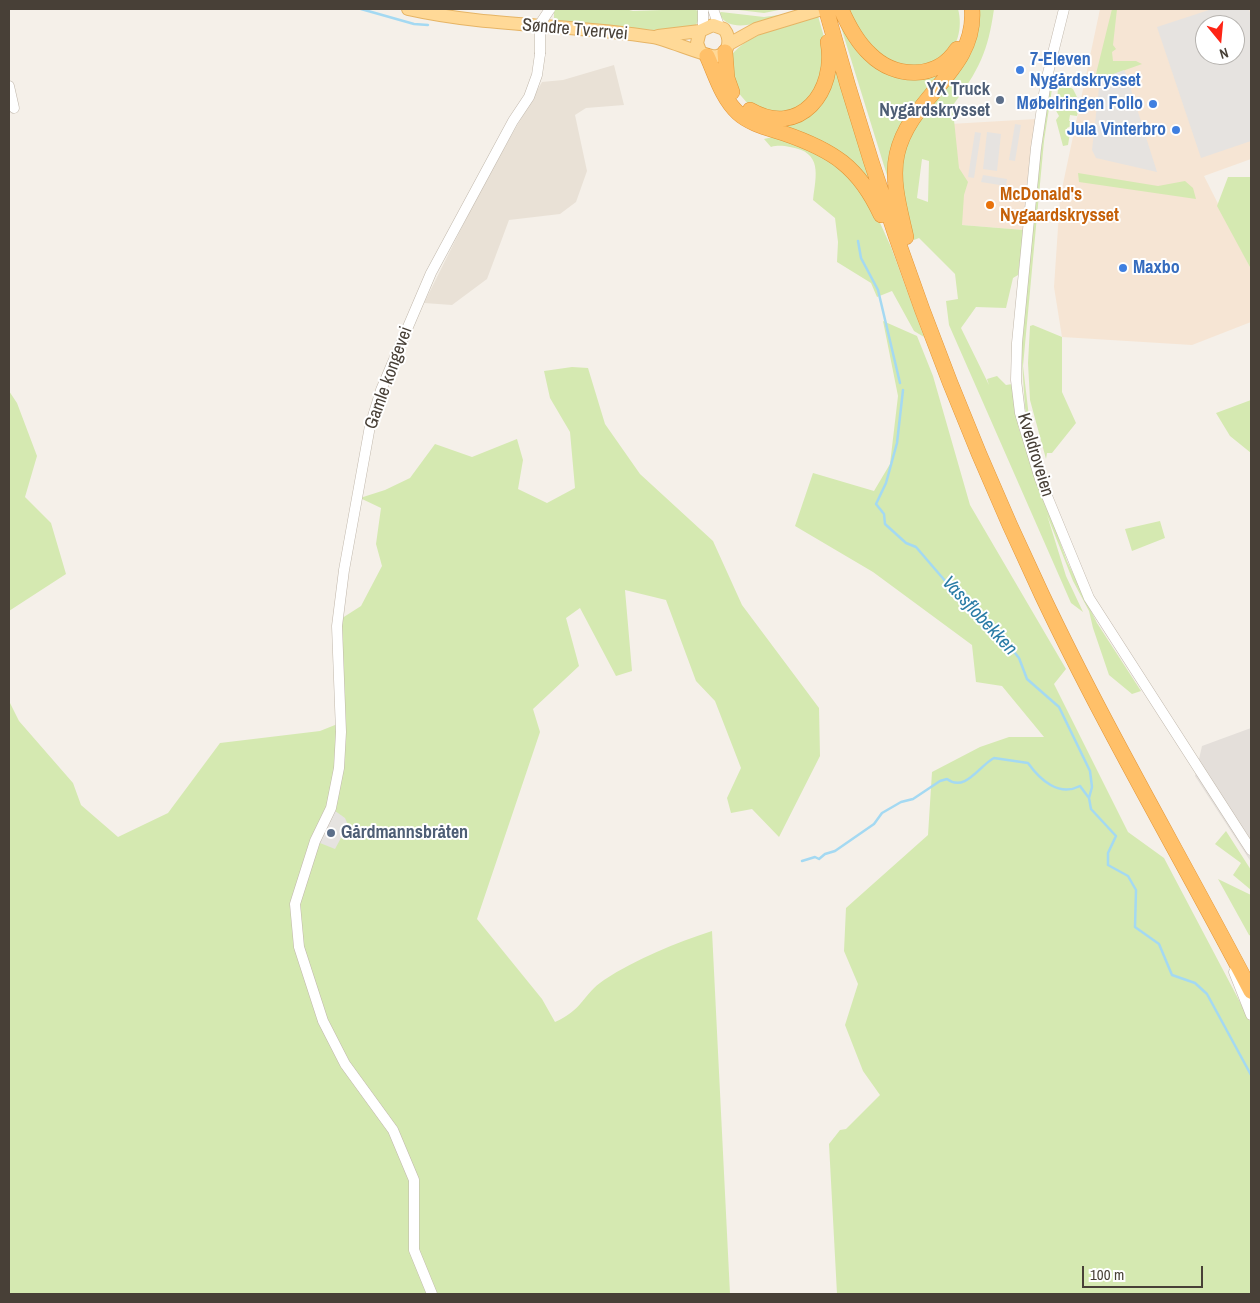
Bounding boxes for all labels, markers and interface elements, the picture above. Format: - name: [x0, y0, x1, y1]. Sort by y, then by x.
- street label: Søndre Tverrvei: [521, 15, 629, 45]
- north arrow: [1195, 15, 1245, 65]
- text: N: [1218, 44, 1231, 63]
- place label: 7-Eleven Nygårdskrysset: [1030, 49, 1141, 92]
- marker: 7-Eleven Nygårdskrysset: [1014, 64, 1026, 76]
- place label: YX Truck Nygårdskrysset: [879, 79, 990, 122]
- place label: Møbelringen Follo: [1017, 93, 1143, 115]
- marker: YX Truck Nygårdskrysset: [994, 94, 1006, 106]
- marker: Møbelringen Follo: [1147, 98, 1159, 110]
- place label: Jula Vinterbro: [1067, 119, 1166, 141]
- marker: Jula Vinterbro: [1170, 124, 1182, 136]
- place label: McDonald's Nygaardskrysset: [1000, 184, 1119, 226]
- marker: McDonald's Nygaardskrysset: [984, 199, 996, 211]
- place label: Maxbo: [1133, 257, 1180, 279]
- marker: Maxbo: [1117, 262, 1129, 274]
- street label: Gamle kongevei: [360, 324, 418, 432]
- street label: Kveldroveien: [1012, 411, 1058, 499]
- water label: Vassflobekken: [937, 572, 1021, 660]
- place label: Gårdmannsbråten: [341, 822, 468, 844]
- marker: Gårdmannsbråten: [325, 827, 337, 839]
- scale bar: [1085, 1256, 1206, 1288]
- text: 100 m: [1090, 1264, 1124, 1285]

